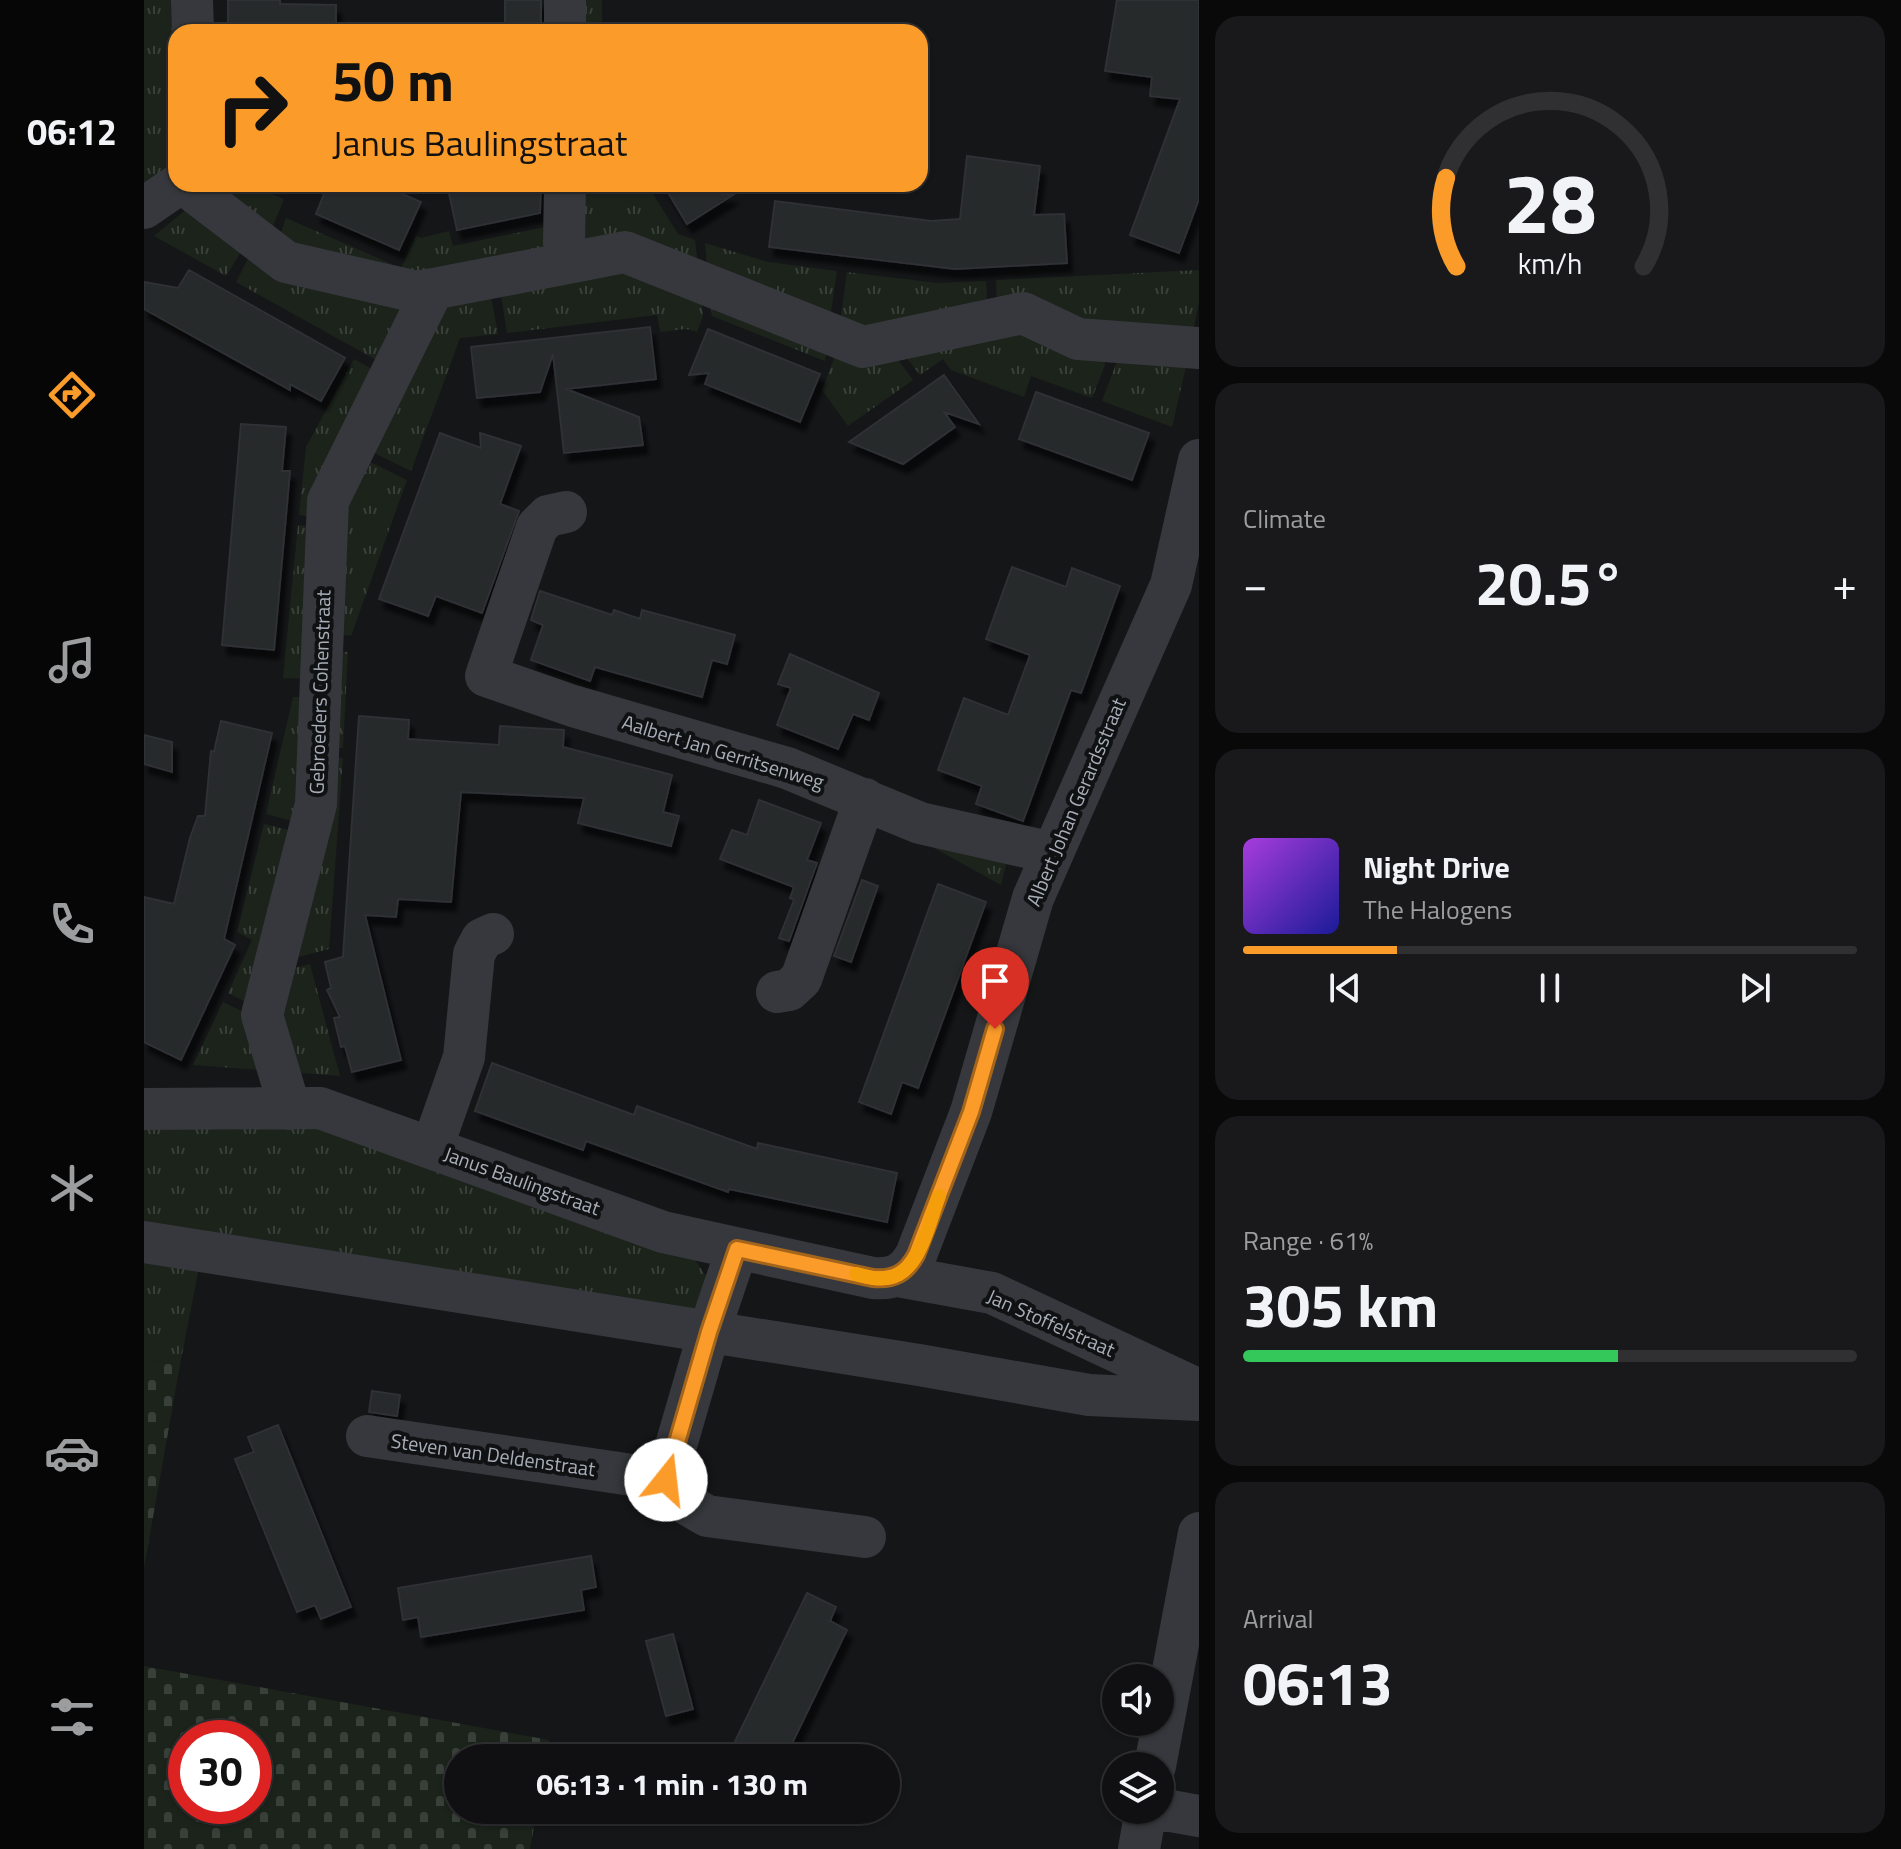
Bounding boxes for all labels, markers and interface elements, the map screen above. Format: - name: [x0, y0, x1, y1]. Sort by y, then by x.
- text: 50 m: [332, 38, 454, 123]
- icon: right: [200, 56, 304, 160]
- text: 06:12: [27, 104, 117, 159]
- text: Janus Baulingstraat: [332, 115, 627, 170]
- text: 28: [1503, 139, 1597, 265]
- text: km/h: [1518, 242, 1582, 285]
- icon: directions: [44, 367, 100, 423]
- text: Climate: [1243, 499, 1326, 538]
- text: 20.5°: [1475, 537, 1625, 628]
- text: −: [1243, 550, 1268, 617]
- text: +: [1832, 550, 1857, 617]
- street label: Gebroeders Cohenstraat: [300, 589, 339, 795]
- icon: music: [44, 632, 100, 688]
- street label: Albert Johan Gerardsstraat: [1018, 693, 1134, 911]
- street label: Aalbert Jan Gerritsenweg: [618, 706, 828, 797]
- text: Night Drive: [1363, 844, 1510, 890]
- text: The Halogens: [1363, 890, 1512, 929]
- icon: phone: [44, 896, 100, 952]
- pin: [961, 947, 1029, 1029]
- icon: arrive: [973, 959, 1017, 1003]
- icon: previous: [1323, 966, 1367, 1010]
- icon: pause: [1528, 966, 1572, 1010]
- icon: next: [1733, 966, 1777, 1010]
- street label: Janus Baulingstraat: [440, 1138, 605, 1223]
- icon: climate: [44, 1160, 100, 1216]
- text: Range · 61%: [1243, 1221, 1373, 1260]
- text: 305 km: [1243, 1259, 1438, 1350]
- street label: Jan Stoffelstraat: [982, 1280, 1120, 1365]
- icon: car: [44, 1425, 100, 1481]
- street label: Steven van Deldenstraat: [389, 1425, 597, 1484]
- position arrow: [624, 1438, 708, 1522]
- text: Arrival: [1243, 1599, 1314, 1638]
- text: 06:13: [1243, 1637, 1393, 1728]
- map controls: [1102, 1664, 1174, 1824]
- button: sound: [1102, 1664, 1174, 1736]
- icon: filters: [44, 1689, 100, 1745]
- speed limit sign: 30: [168, 1720, 272, 1824]
- button: layers: [1102, 1752, 1174, 1824]
- text: 06:13 · 1 min · 130 m: [536, 1761, 808, 1807]

